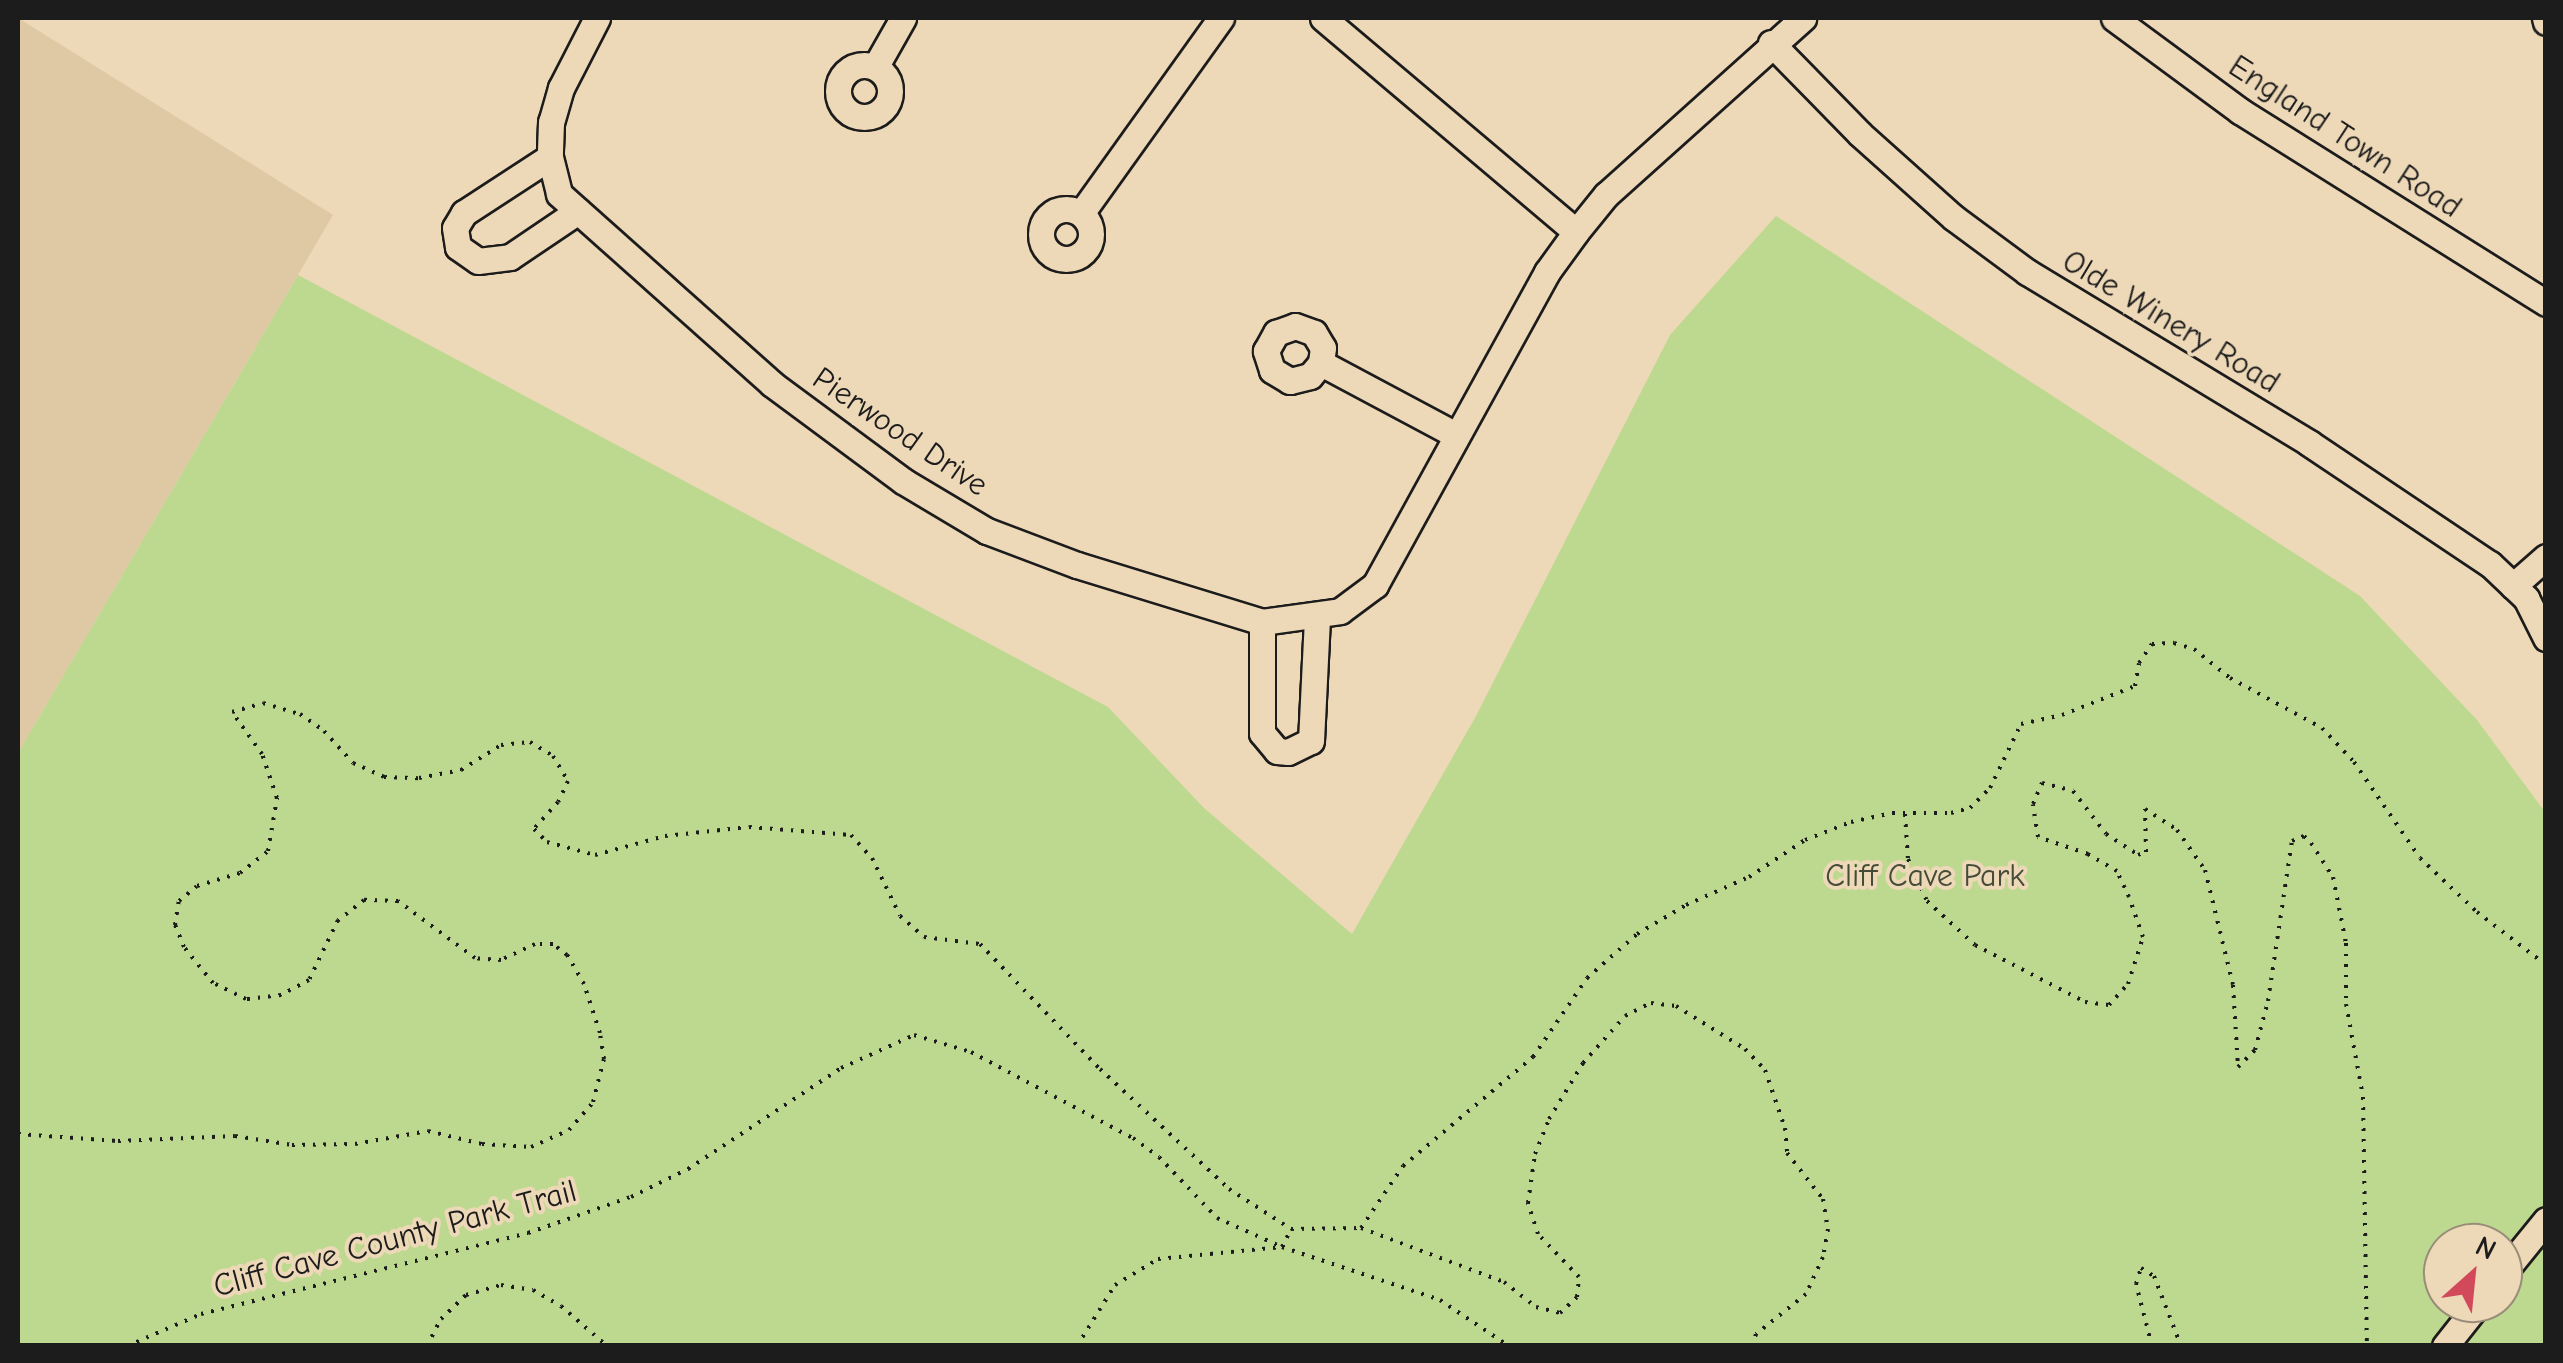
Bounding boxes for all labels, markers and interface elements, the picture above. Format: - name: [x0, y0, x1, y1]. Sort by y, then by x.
- street label: England Town Road: [2221, 47, 2469, 227]
- street label: Olde Winery Road: [2055, 242, 2287, 402]
- street label: Pierwood Drive: [805, 359, 995, 505]
- park label: Cliff Cave Park: [1825, 857, 2025, 895]
- street label: Cliff Cave County Park Trail: [209, 1172, 581, 1306]
- north arrow: [2423, 1223, 2523, 1323]
- text: N: [2470, 1230, 2501, 1266]

